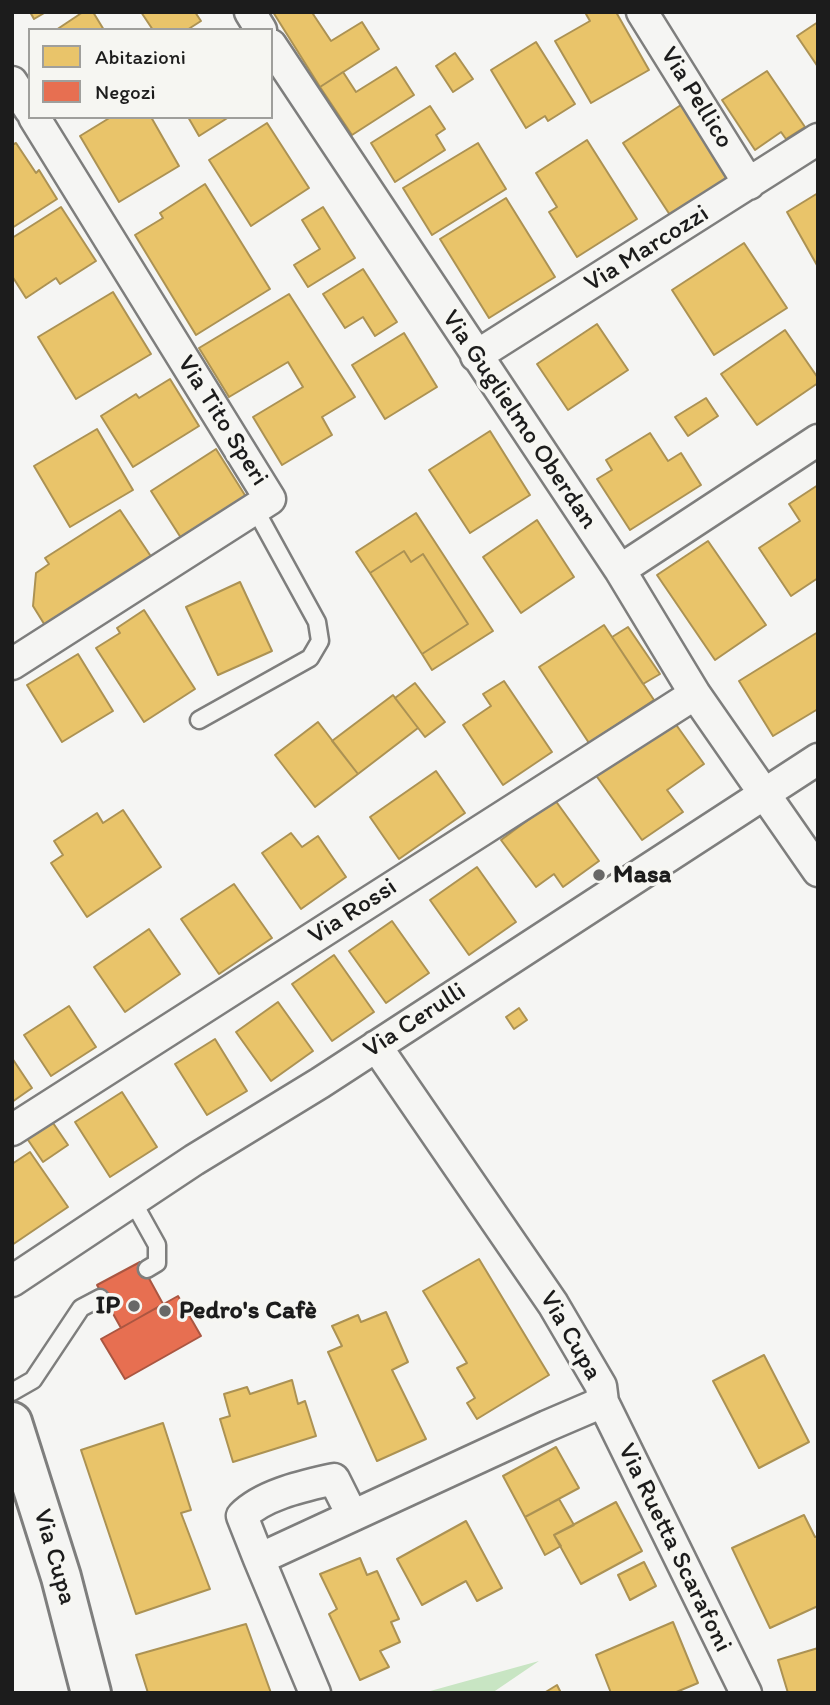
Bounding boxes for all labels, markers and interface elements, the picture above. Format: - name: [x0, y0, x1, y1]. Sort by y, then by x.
- legend: [28, 28, 273, 119]
- street label: Via Pellico: [653, 41, 739, 155]
- text: Abitazioni: [95, 44, 186, 69]
- text: Negozi: [95, 79, 156, 104]
- street label: Via Marcozzi: [579, 198, 715, 300]
- street label: Via Guglielmo Oberdan: [434, 305, 604, 535]
- street label: Via Tito Speri: [170, 350, 274, 492]
- place label: Masa: [613, 859, 671, 891]
- marker: Masa: [591, 867, 607, 883]
- street label: Via Rossi: [303, 872, 403, 952]
- street label: Via Cerulli: [358, 976, 472, 1066]
- street label: Via Cupa: [532, 1286, 608, 1386]
- place label: IP: [95, 1290, 120, 1322]
- place label: Pedro's Cafè: [179, 1295, 317, 1327]
- marker: IP: [126, 1298, 142, 1314]
- marker: Pedro's Cafè: [157, 1303, 173, 1319]
- street label: Via Ruetta Scarafoni: [610, 1439, 738, 1657]
- street label: Via Cupa: [25, 1506, 83, 1608]

